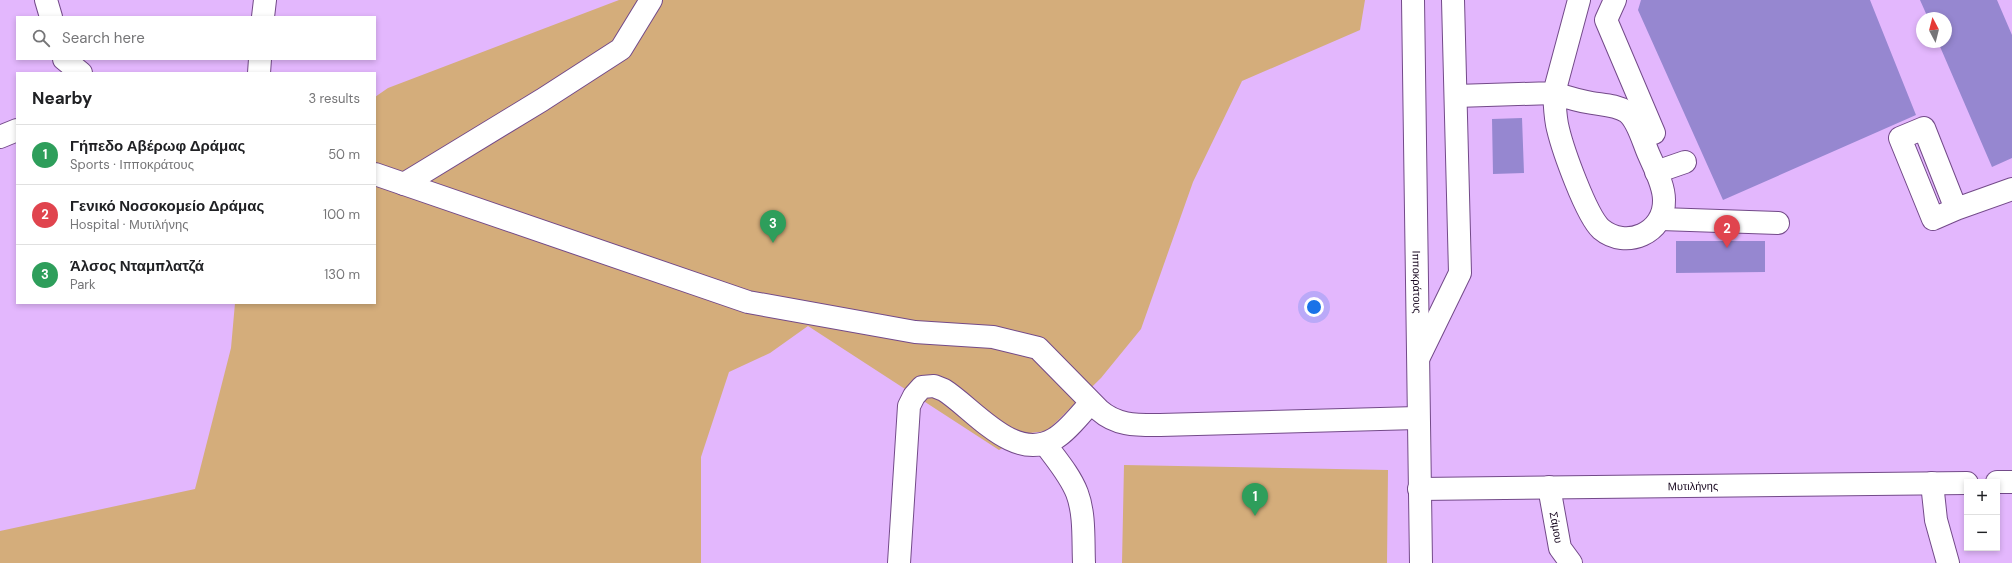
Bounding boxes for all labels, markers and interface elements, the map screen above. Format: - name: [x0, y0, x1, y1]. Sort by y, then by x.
- north arrow: [1916, 12, 1952, 48]
- search box: [16, 16, 376, 60]
- icon: search: [30, 27, 52, 49]
- text: Search here: [62, 28, 145, 48]
- text: Nearby: [32, 87, 92, 109]
- text: 3 results: [308, 90, 360, 107]
- text: Γήπεδο Αβέρωφ Δράμας: [70, 136, 245, 156]
- text: 1: [43, 146, 47, 163]
- text: 50 m: [328, 146, 360, 163]
- text: Sports · Ιπποκράτους: [70, 156, 194, 173]
- text: Γενικό Νοσοκομείο Δράμας: [70, 196, 264, 216]
- text: 2: [41, 206, 49, 223]
- text: 100 m: [323, 206, 360, 223]
- pin: 3: [760, 210, 786, 243]
- pin: 2: [1714, 215, 1740, 248]
- text: Hospital · Μυτιλήνης: [70, 216, 189, 233]
- street label: Ιπποκράτους: [1410, 250, 1424, 314]
- text: Άλσος Νταμπλατζά: [70, 256, 204, 276]
- text: 3: [41, 266, 49, 283]
- text: 130 m: [324, 266, 360, 283]
- text: Park: [70, 276, 96, 293]
- your location: [1304, 297, 1324, 317]
- street label: Μυτιλήνης: [1668, 479, 1718, 493]
- map controls: [1964, 479, 2000, 551]
- button: +: [1964, 479, 2000, 515]
- pin: 1: [1242, 483, 1268, 516]
- street label: Σάμου: [1547, 511, 1566, 544]
- button: −: [1964, 515, 2000, 551]

